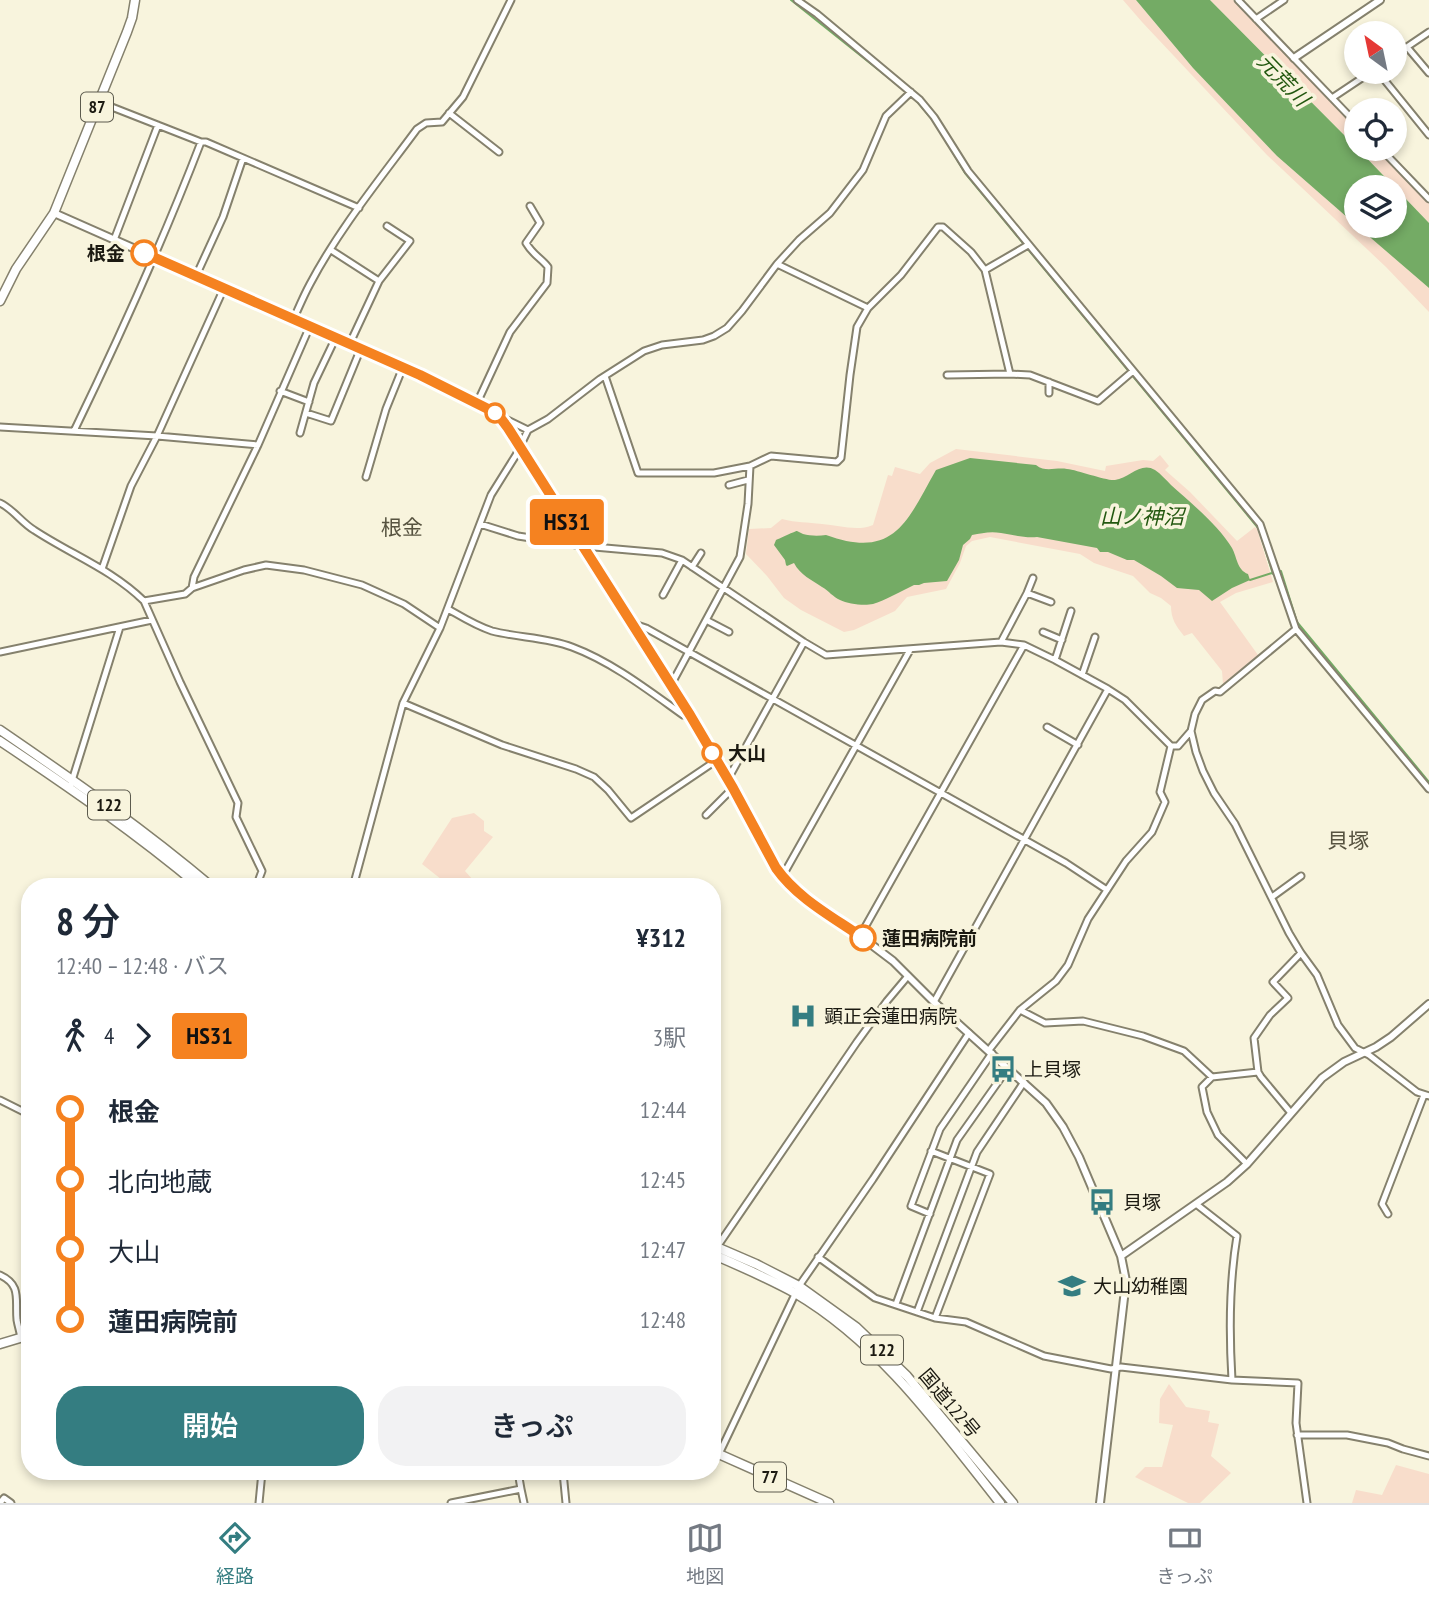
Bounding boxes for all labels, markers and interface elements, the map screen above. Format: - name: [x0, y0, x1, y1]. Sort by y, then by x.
- north arrow: [1344, 21, 1407, 84]
- map controls: [1344, 21, 1407, 238]
- water label: 元荒川: [1252, 48, 1316, 113]
- road number: 87: [81, 92, 113, 122]
- button: locate: [1344, 98, 1407, 161]
- button: layers: [1344, 175, 1407, 238]
- marker: 根金: [131, 240, 157, 266]
- place label: 根金: [87, 241, 125, 265]
- unlabelled marker: [485, 403, 505, 423]
- line badge: HS31: [518, 499, 616, 545]
- water label: 山ノ神沼: [1100, 503, 1187, 530]
- text: HS31: [544, 506, 590, 537]
- district label: 根金: [381, 514, 423, 541]
- place label: 大山: [728, 741, 766, 765]
- marker: 大山: [702, 743, 722, 763]
- road number: 122: [88, 790, 130, 820]
- district label: 貝塚: [1327, 827, 1369, 854]
- text: 8 分: [56, 896, 120, 945]
- text: ¥312: [636, 921, 686, 954]
- marker: 蓮田病院前: [850, 925, 876, 951]
- place label: 蓮田病院前: [882, 926, 977, 950]
- text: 12:40 – 12:48 · バス: [56, 951, 229, 980]
- hospital icon: 顕正会蓮田病院: [788, 1001, 818, 1031]
- place label: 顕正会蓮田病院: [824, 1004, 957, 1028]
- icon: walk: [56, 1017, 94, 1055]
- icon: forward: [124, 1017, 162, 1055]
- text: HS31: [186, 1020, 233, 1051]
- text: 4: [104, 1021, 114, 1050]
- text: 3駅: [653, 1023, 686, 1052]
- bus stop icon: 上貝塚: [988, 1054, 1018, 1084]
- place label: 上貝塚: [1024, 1057, 1081, 1081]
- text: 根金: [108, 1095, 160, 1128]
- text: 12:44: [640, 1095, 686, 1124]
- text: 北向地蔵: [108, 1165, 212, 1198]
- text: 12:45: [640, 1165, 686, 1194]
- bus stop icon: 貝塚: [1087, 1187, 1117, 1217]
- place label: 貝塚: [1123, 1190, 1161, 1214]
- text: 大山: [108, 1235, 160, 1268]
- text: 12:47: [640, 1235, 686, 1264]
- school or university icon: 大山幼稚園: [1057, 1271, 1087, 1301]
- place label: 大山幼稚園: [1093, 1274, 1188, 1298]
- text: 蓮田病院前: [108, 1305, 238, 1338]
- text: 12:48: [640, 1305, 686, 1334]
- road number: 122: [861, 1336, 903, 1364]
- street label: 国道122号: [914, 1364, 986, 1442]
- button: 開始: [56, 1386, 364, 1466]
- button: きっぷ: [378, 1386, 686, 1466]
- road number: 77: [754, 1462, 786, 1492]
- tab: 経路: [216, 1519, 254, 1588]
- tab: 地図: [686, 1519, 724, 1588]
- tab: きっぷ: [1157, 1519, 1213, 1588]

